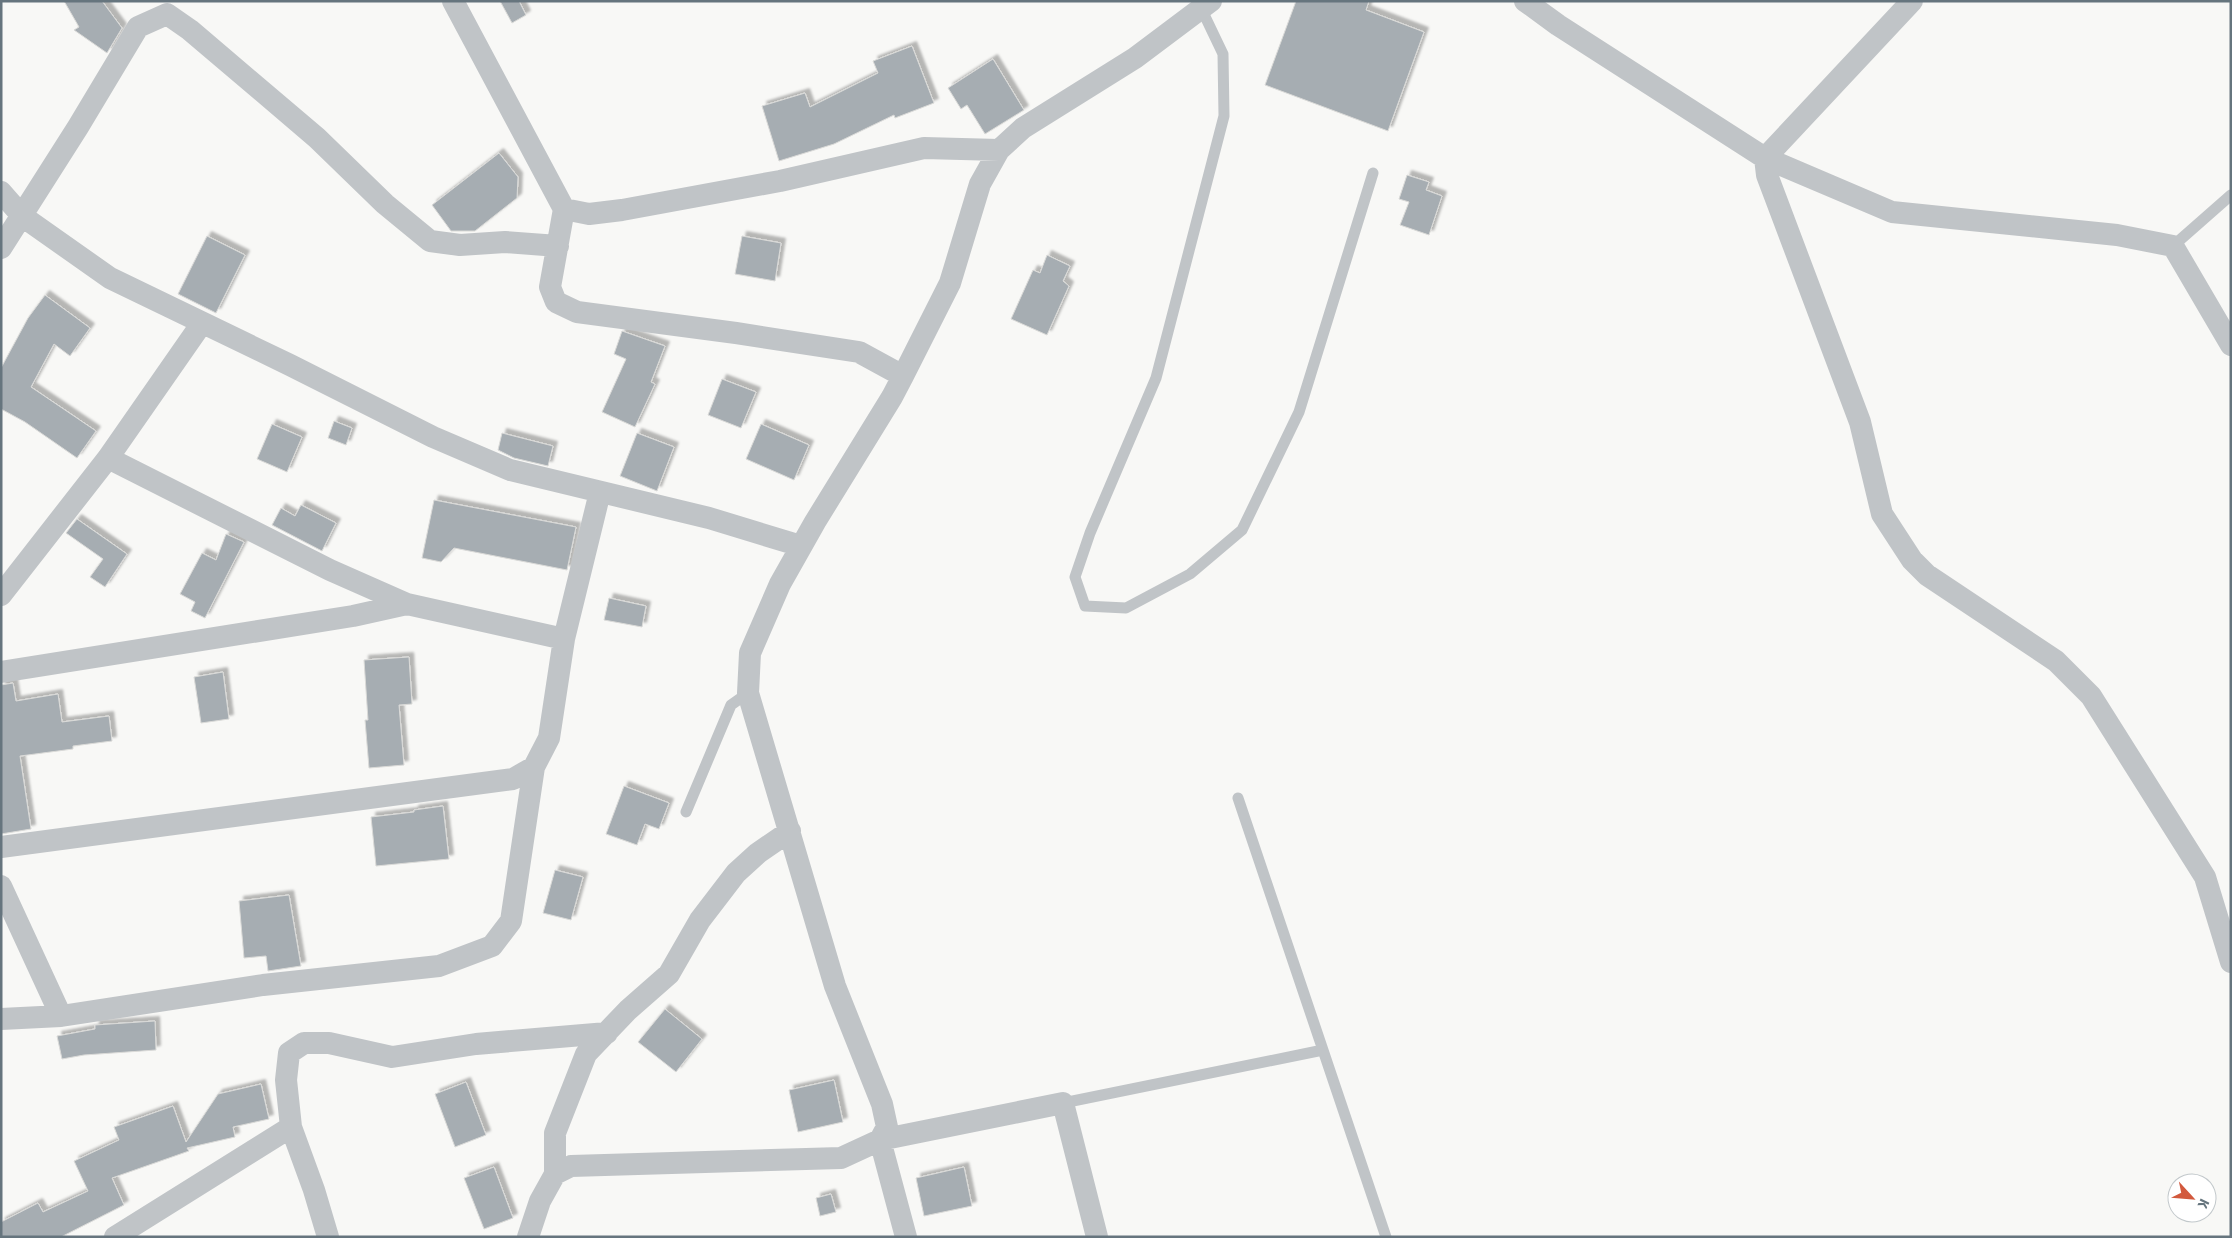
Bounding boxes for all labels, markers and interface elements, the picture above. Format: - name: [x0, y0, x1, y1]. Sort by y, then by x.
- north arrow: [2167, 1173, 2217, 1223]
- text: K: [2193, 1196, 2213, 1212]

